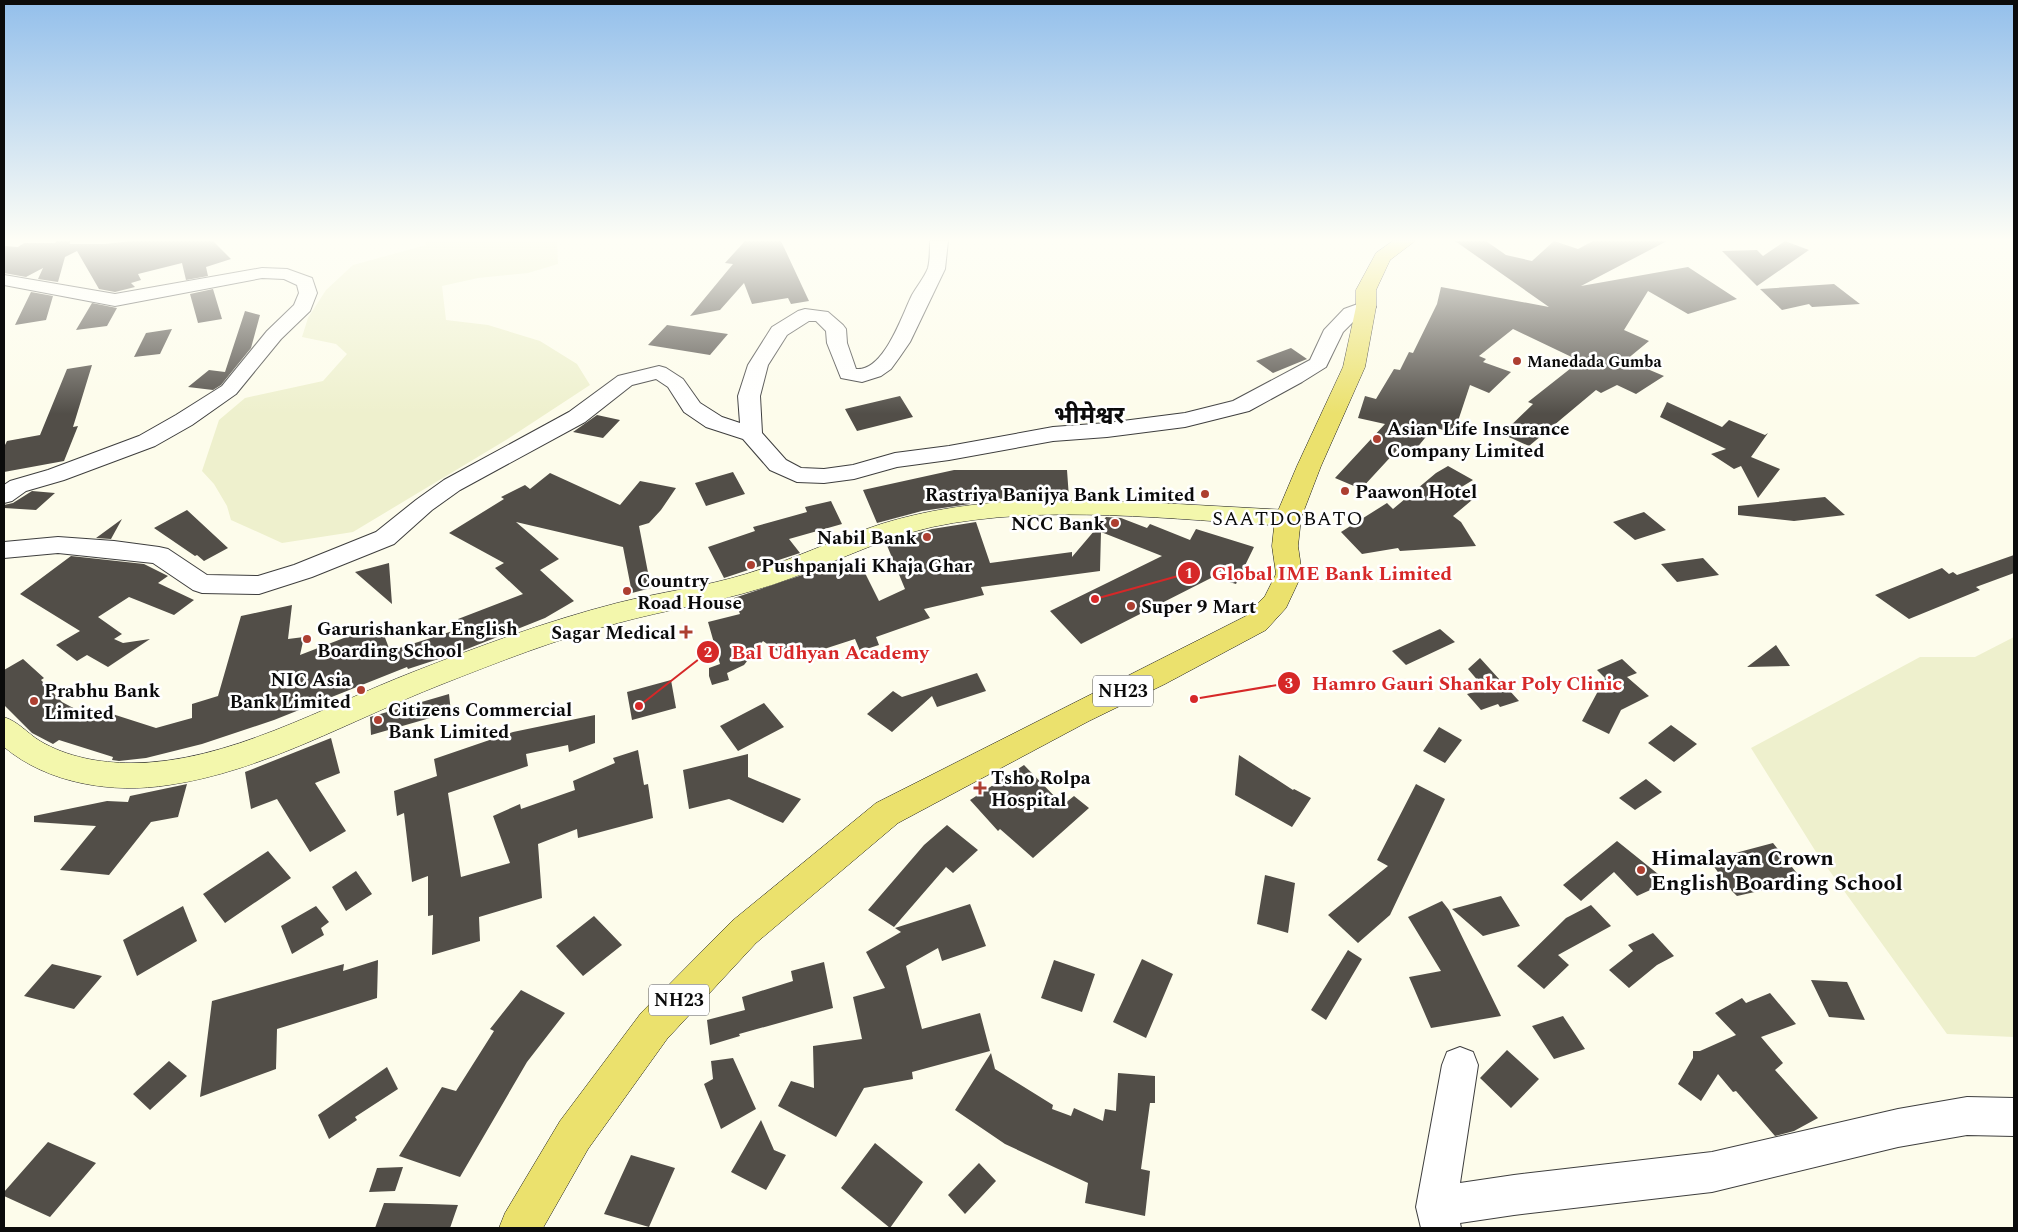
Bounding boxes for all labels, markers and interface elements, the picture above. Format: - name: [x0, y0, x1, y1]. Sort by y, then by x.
- place label: Manedada Gumba: [1527, 350, 1662, 374]
- marker: Manedada Gumba: [1511, 355, 1523, 367]
- district label: भीमेश्वर: [1054, 398, 1125, 434]
- place label: Asian Life Insurance Company Limited: [1387, 415, 1569, 466]
- marker: Asian Life Insurance Company Limited: [1371, 433, 1383, 445]
- place label: Paawon Hotel: [1355, 478, 1477, 507]
- place label: Rastriya Banijya Bank Limited: [925, 481, 1195, 510]
- marker: Paawon Hotel: [1339, 485, 1351, 497]
- marker: Rastriya Banijya Bank Limited: [1199, 488, 1211, 500]
- district label: SAATDOBATO: [1212, 504, 1364, 534]
- place label: NCC Bank: [1011, 510, 1106, 539]
- marker: NCC Bank: [1109, 517, 1121, 529]
- place label: Nabil Bank: [817, 524, 918, 553]
- marker: Nabil Bank: [921, 531, 933, 543]
- place label: Pushpanjali Khaja Ghar: [761, 552, 973, 581]
- callout: Global IME Bank Limited: [1177, 556, 1462, 591]
- marker: Pushpanjali Khaja Ghar: [745, 559, 757, 571]
- text: Global IME Bank Limited: [1212, 559, 1453, 589]
- text: 1: [1185, 562, 1193, 585]
- place label: Country Road House: [637, 567, 742, 618]
- marker: Country Road House: [621, 585, 633, 597]
- place label: Super 9 Mart: [1141, 593, 1256, 622]
- marker: Super 9 Mart: [1125, 600, 1137, 612]
- place label: Garurishankar English Boarding School: [317, 615, 518, 666]
- place label: Sagar Medical: [551, 619, 676, 648]
- marker: Sagar Medical: [680, 626, 692, 638]
- marker: Garurishankar English Boarding School: [301, 633, 313, 645]
- callout: Bal Udhyan Academy: [696, 634, 938, 669]
- text: Bal Udhyan Academy: [731, 638, 930, 668]
- text: 2: [704, 641, 712, 664]
- callout: Hamro Gauri Shankar Poly Clinic: [1277, 665, 1632, 700]
- place label: NIC Asia Bank Limited: [230, 666, 351, 717]
- text: Hamro Gauri Shankar Poly Clinic: [1312, 669, 1622, 699]
- text: 3: [1285, 672, 1293, 695]
- road number: NH23: [1093, 676, 1153, 706]
- place label: Prabhu Bank Limited: [44, 677, 161, 728]
- marker: NIC Asia Bank Limited: [355, 684, 367, 696]
- marker: Prabhu Bank Limited: [28, 695, 40, 707]
- place label: Citizens Commercial Bank Limited: [388, 696, 572, 747]
- marker: Citizens Commercial Bank Limited: [372, 714, 384, 726]
- place label: Tsho Rolpa Hospital: [991, 764, 1091, 815]
- marker: Tsho Rolpa Hospital: [973, 781, 987, 795]
- place label: Himalayan Crown English Boarding School: [1651, 842, 1903, 900]
- marker: Himalayan Crown English Boarding School: [1635, 864, 1647, 876]
- road number: NH23: [649, 984, 709, 1016]

